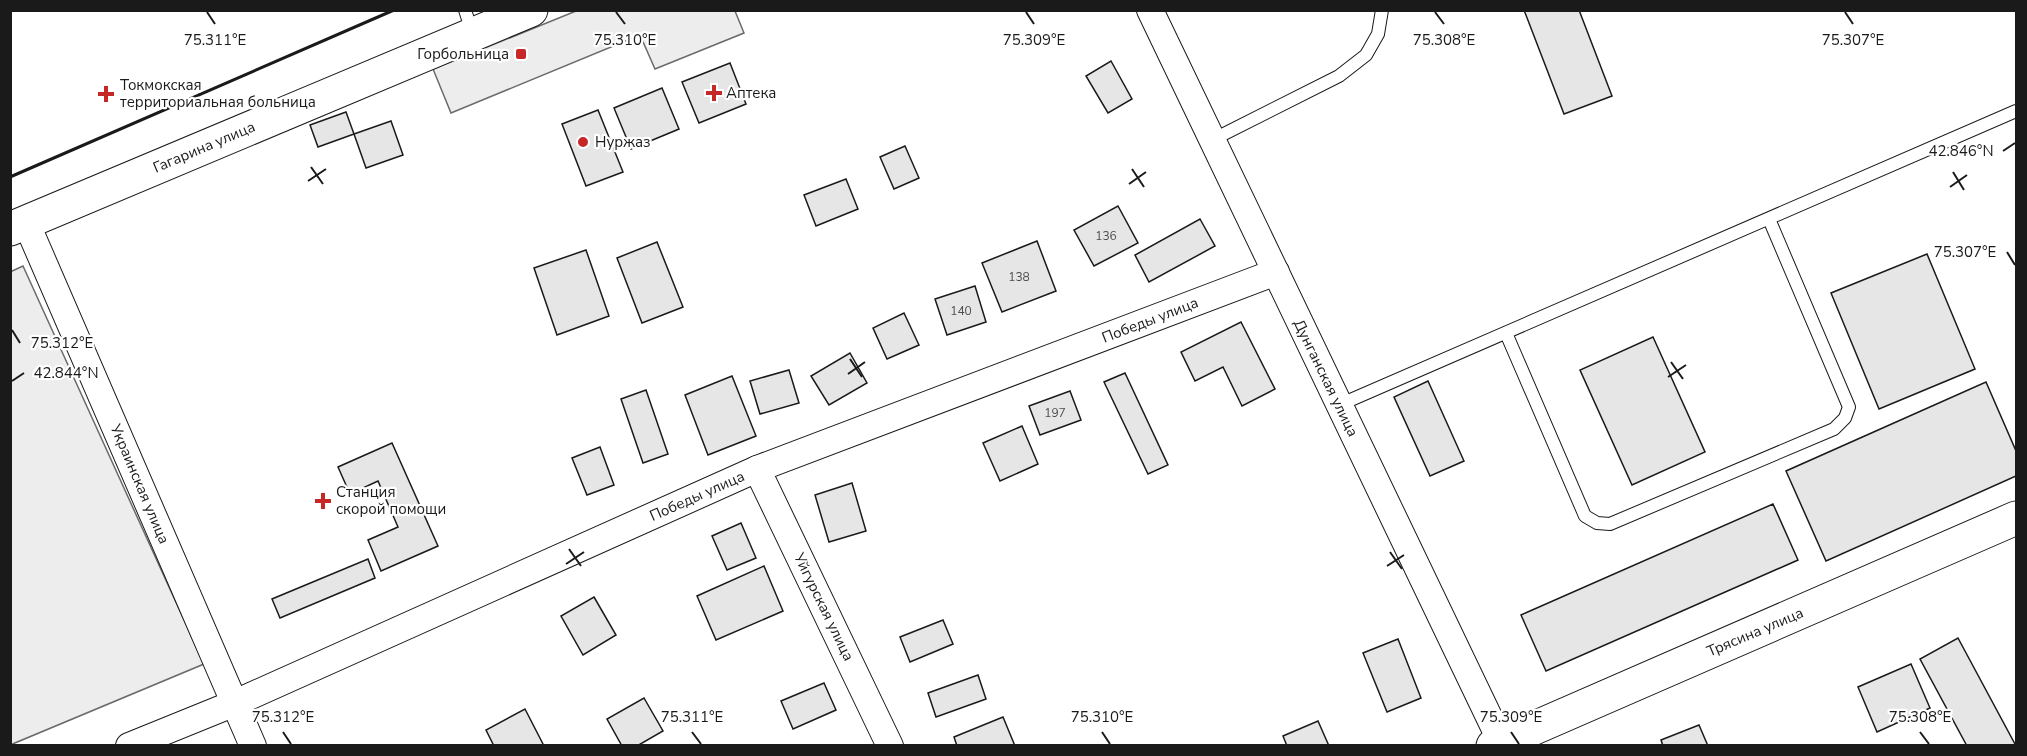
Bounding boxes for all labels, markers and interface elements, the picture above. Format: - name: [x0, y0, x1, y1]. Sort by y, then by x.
- text: 75.311°E: [184, 30, 246, 50]
- text: 75.310°E: [594, 30, 656, 50]
- text: 75.309°E: [1003, 30, 1065, 50]
- text: 75.308°E: [1413, 30, 1475, 50]
- text: 75.307°E: [1822, 30, 1884, 50]
- place label: Горбольница: [417, 44, 509, 64]
- marker: Горбольница: [514, 47, 528, 61]
- place label: Токмокская территориальная больница: [120, 75, 316, 112]
- place label: Аптека: [726, 83, 776, 103]
- marker: Токмокская территориальная больница: [97, 85, 115, 103]
- marker: Аптека: [707, 86, 721, 100]
- street label: Гагарина улица: [150, 116, 258, 178]
- place label: Нуржаз: [595, 132, 651, 152]
- marker: Нуржаз: [576, 135, 590, 149]
- text: 42.846°N: [1928, 141, 1994, 161]
- house number: 136: [1095, 228, 1117, 244]
- text: 75.307°E: [1934, 242, 1996, 262]
- house number: 138: [1008, 269, 1030, 285]
- street label: Победы улица: [1099, 292, 1201, 348]
- house number: 140: [950, 303, 972, 319]
- street label: Дунганская улица: [1289, 316, 1363, 440]
- text: 75.312°E: [31, 333, 93, 353]
- text: 42.844°N: [33, 363, 99, 383]
- house number: 197: [1044, 405, 1066, 421]
- street label: Украинская улица: [105, 420, 174, 547]
- street label: Победы улица: [646, 466, 748, 526]
- place label: Станция скорой помощи: [336, 482, 446, 519]
- marker: Станция скорой помощи: [314, 492, 332, 510]
- street label: Уйгурская улица: [789, 549, 859, 664]
- street label: Трясина улица: [1704, 603, 1806, 661]
- text: 75.312°E: [252, 707, 314, 727]
- text: 75.311°E: [661, 707, 723, 727]
- text: 75.310°E: [1071, 707, 1133, 727]
- text: 75.309°E: [1480, 707, 1542, 727]
- text: 75.308°E: [1889, 707, 1951, 727]

